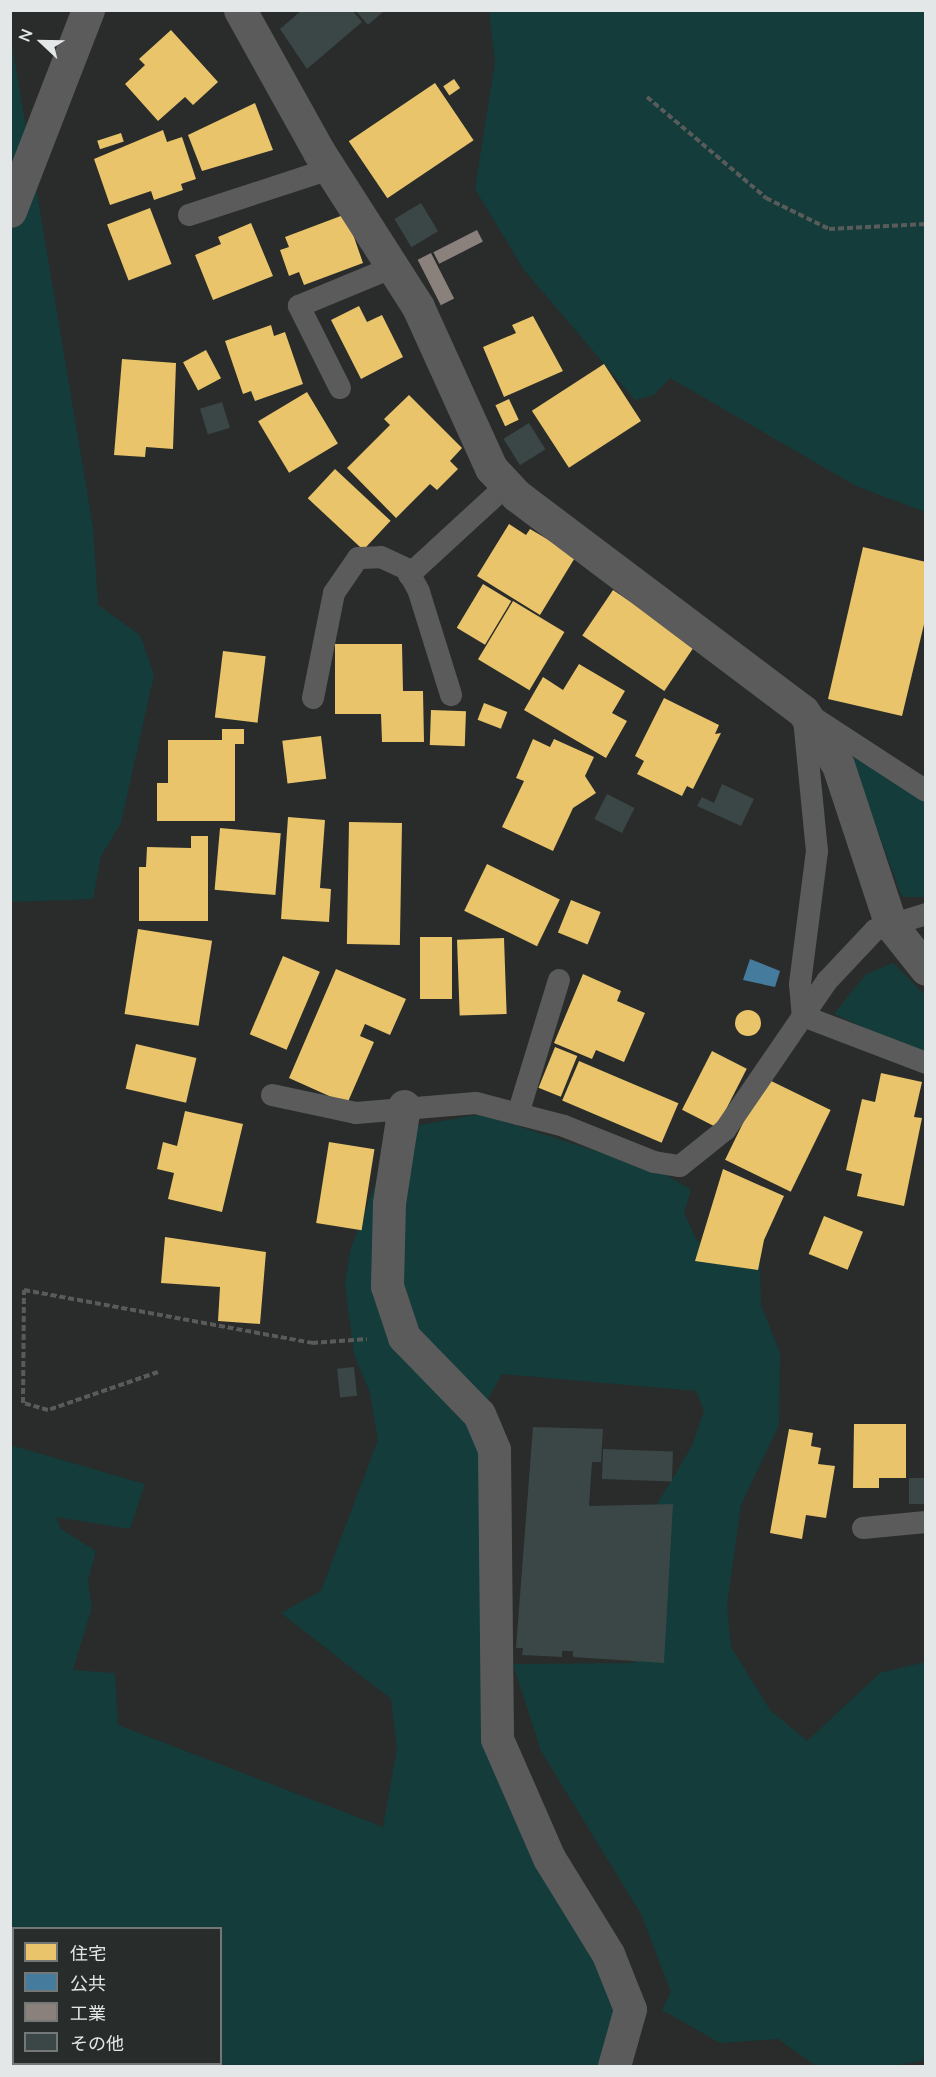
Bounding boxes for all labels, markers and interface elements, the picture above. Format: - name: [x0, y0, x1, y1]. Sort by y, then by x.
- north arrow: [12, 12, 72, 72]
- text: N: [14, 26, 37, 45]
- legend: [12, 1927, 222, 2065]
- text: 住宅: [70, 1942, 106, 1965]
- text: 公共: [70, 1972, 106, 1995]
- text: 工業: [70, 2002, 106, 2025]
- text: その他: [70, 2032, 124, 2055]

